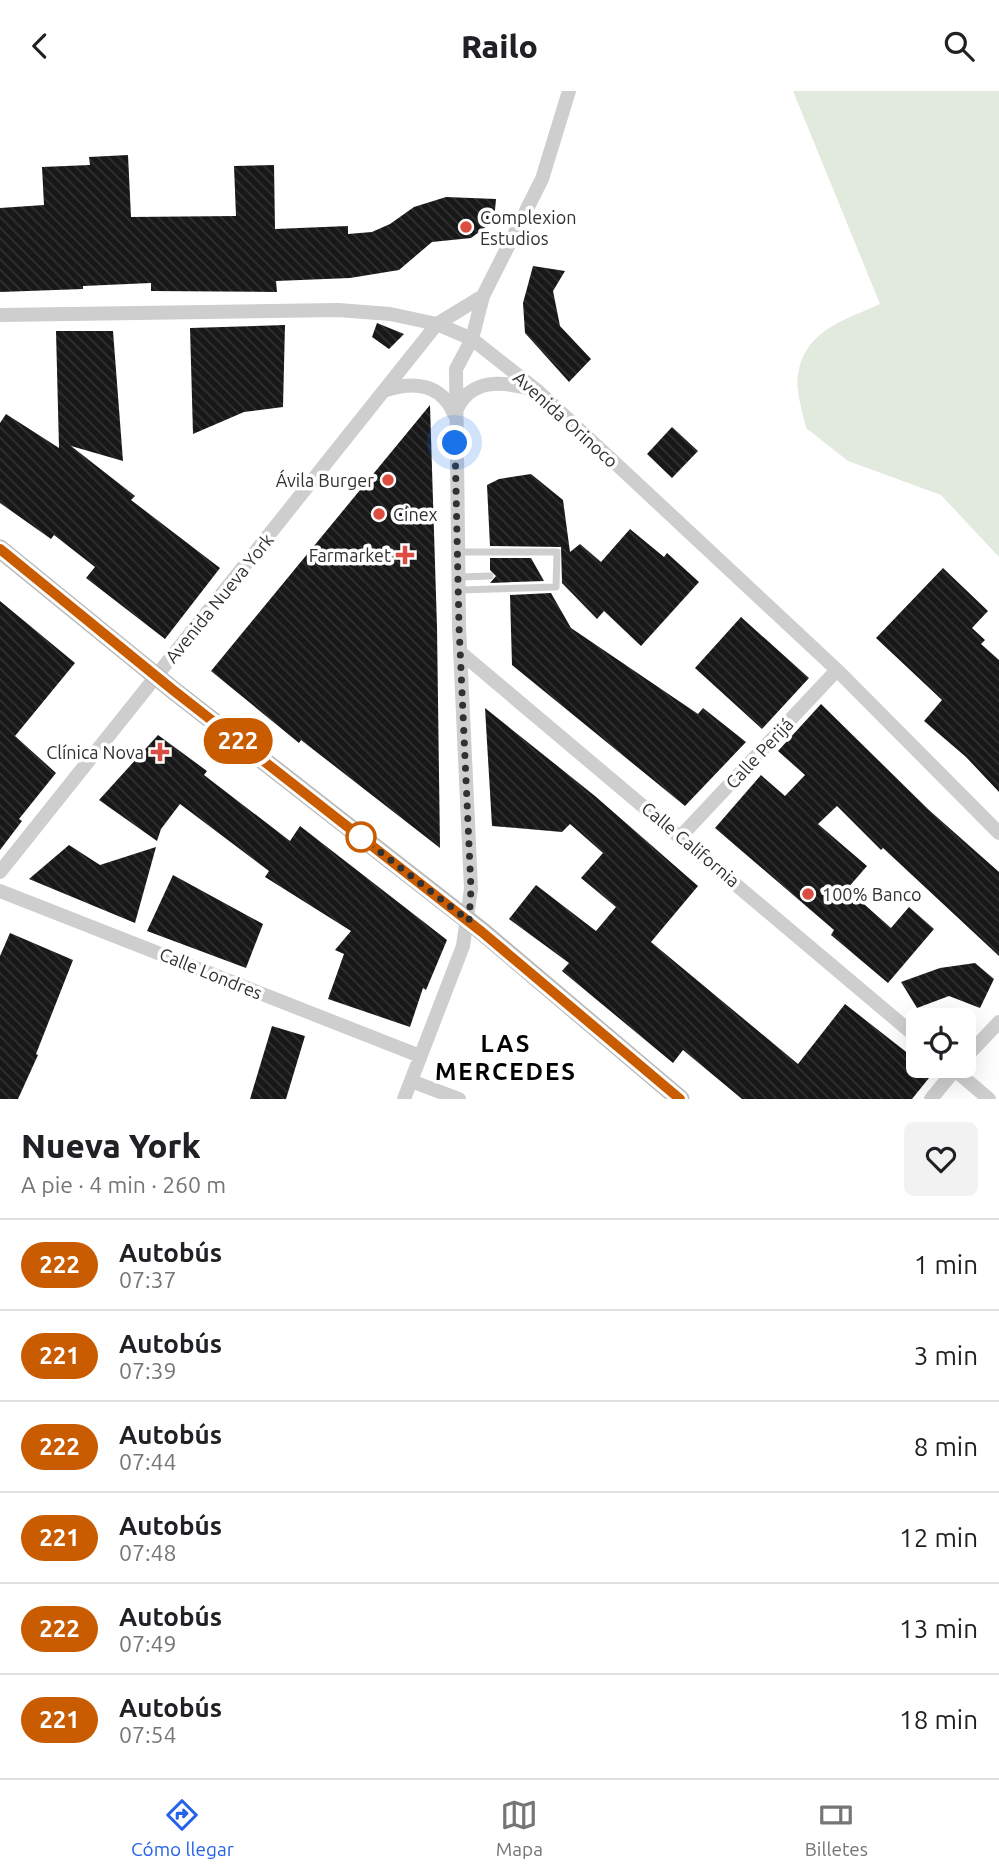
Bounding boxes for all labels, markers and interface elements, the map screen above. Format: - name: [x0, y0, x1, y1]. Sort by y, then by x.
- icon: back: [21, 27, 59, 65]
- icon: search: [940, 27, 978, 65]
- text: Railo: [461, 28, 538, 64]
- place label: Complexion Estudios: [480, 207, 577, 248]
- marker: Complexion Estudios: [458, 219, 474, 235]
- street label: Avenida Orinoco: [510, 367, 622, 471]
- your location: [437, 425, 472, 460]
- place label: Ávila Burger: [276, 469, 374, 490]
- marker: Ávila Burger: [380, 472, 396, 488]
- place label: Cinex: [393, 504, 438, 524]
- marker: Cinex: [371, 506, 387, 522]
- street label: Avenida Nueva York: [161, 530, 277, 666]
- place label: Farmarket: [309, 545, 391, 565]
- marker: Farmarket: [397, 547, 413, 563]
- street label: Calle Perijá: [721, 714, 797, 792]
- line badge: 222: [198, 718, 278, 764]
- text: 222: [218, 727, 258, 754]
- place label: Clínica Nova: [46, 742, 144, 762]
- marker: Clínica Nova: [150, 742, 170, 762]
- street label: Calle California: [638, 797, 744, 891]
- unlabelled marker: [346, 822, 376, 852]
- place label: 100% Banco: [822, 884, 922, 904]
- marker: 100% Banco: [800, 886, 816, 902]
- street label: Calle Londres: [157, 943, 265, 1003]
- map controls: [906, 1008, 976, 1078]
- button: locate: [906, 1008, 976, 1078]
- district label: LAS MERCEDES: [435, 1030, 577, 1085]
- button: heart: [904, 1122, 978, 1196]
- text: Nueva York: [21, 1127, 201, 1164]
- text: A pie · 4 min · 260 m: [21, 1172, 226, 1197]
- text: Autobús: [119, 1238, 222, 1267]
- text: 1 min: [914, 1250, 978, 1279]
- text: 222: [39, 1251, 80, 1278]
- text: 07:37: [119, 1267, 177, 1292]
- text: Autobús: [119, 1329, 222, 1358]
- text: 3 min: [914, 1341, 978, 1370]
- text: 221: [39, 1342, 80, 1369]
- text: 07:39: [119, 1358, 177, 1383]
- text: Autobús: [119, 1420, 222, 1449]
- text: 8 min: [914, 1432, 978, 1461]
- text: 222: [39, 1433, 80, 1460]
- text: 07:44: [119, 1449, 177, 1474]
- text: Autobús: [119, 1511, 222, 1540]
- text: 12 min: [899, 1523, 978, 1552]
- text: 221: [39, 1524, 80, 1551]
- text: 07:48: [119, 1540, 177, 1565]
- text: Autobús: [119, 1602, 222, 1631]
- text: 13 min: [899, 1614, 978, 1643]
- text: 222: [39, 1615, 80, 1642]
- text: 07:49: [119, 1631, 177, 1656]
- text: Autobús: [119, 1693, 222, 1722]
- text: 18 min: [899, 1705, 978, 1734]
- text: 221: [39, 1706, 80, 1733]
- text: 07:54: [119, 1722, 177, 1747]
- tab: Cómo llegar: [131, 1796, 234, 1860]
- tab: Mapa: [496, 1796, 543, 1860]
- tab: Billetes: [805, 1796, 868, 1860]

